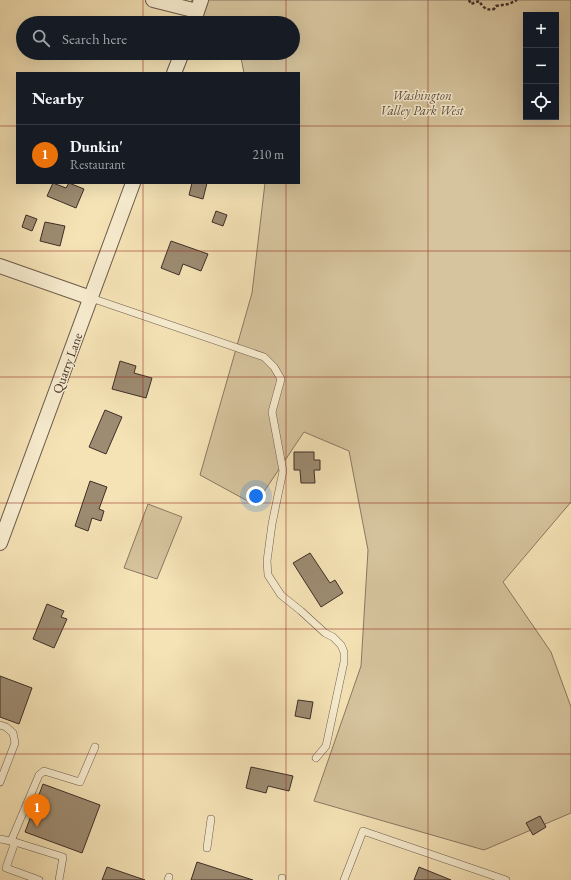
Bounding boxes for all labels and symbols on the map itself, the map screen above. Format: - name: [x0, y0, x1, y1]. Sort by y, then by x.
- park label: Washington Valley Park West: [380, 87, 465, 119]
- street label: Quarry Lane: [49, 330, 86, 396]
- your location: [246, 486, 266, 506]
- pin: 1: [24, 794, 50, 827]

